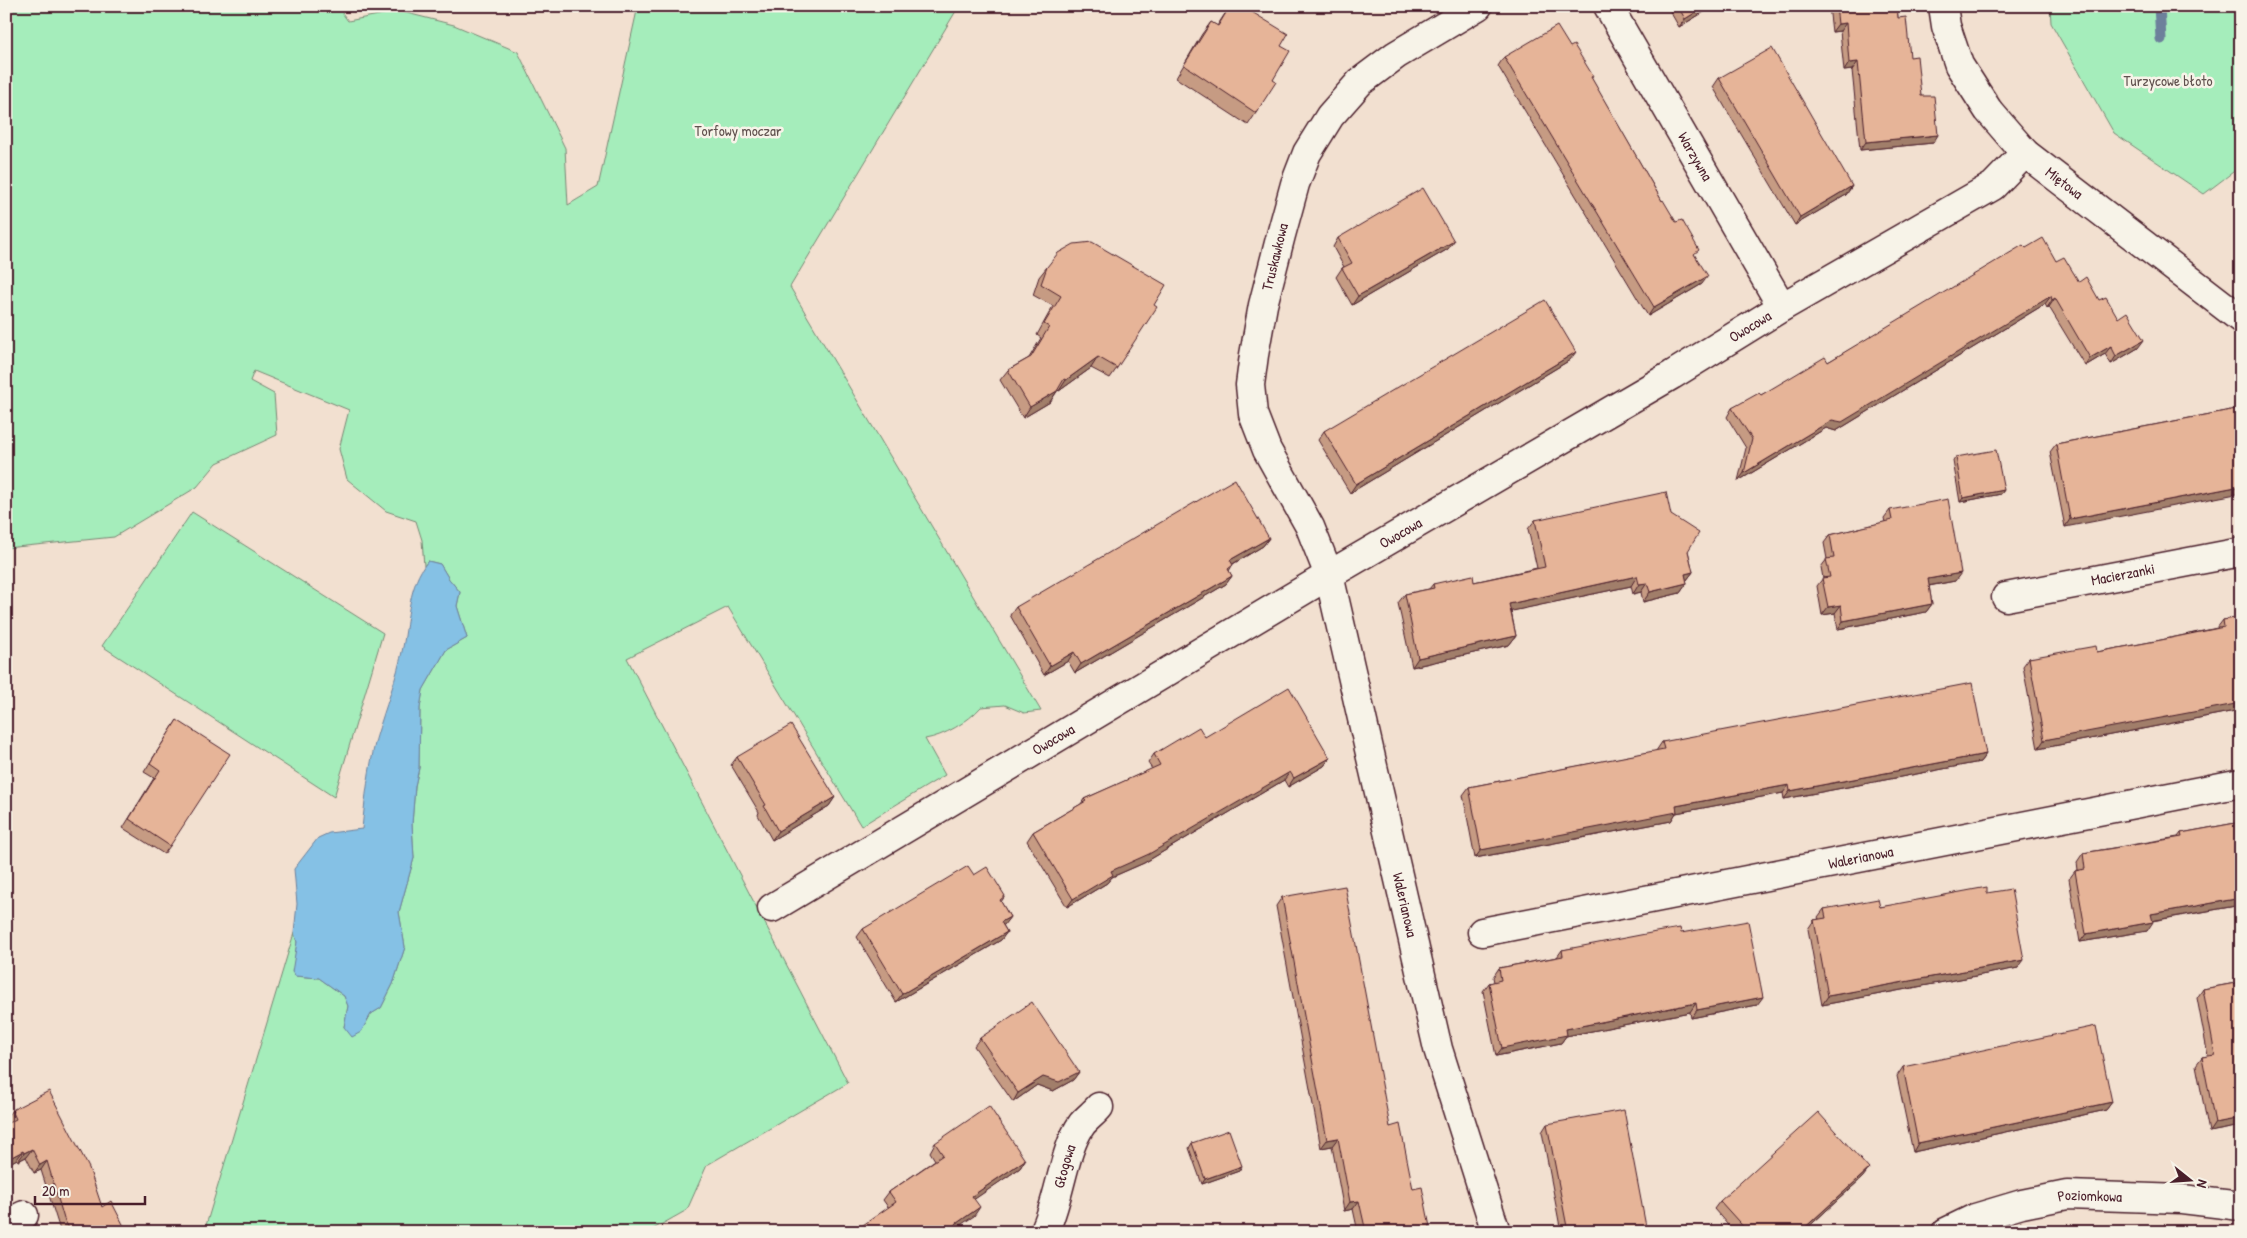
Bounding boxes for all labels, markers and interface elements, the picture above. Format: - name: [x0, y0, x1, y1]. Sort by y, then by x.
- park label: Turzycowe błoto: [2124, 70, 2212, 91]
- park label: Torfowy moczar: [694, 120, 782, 141]
- street label: Warzywna: [1673, 128, 1718, 185]
- street label: Miętowa: [2041, 161, 2088, 204]
- street label: Truskawkowa: [1256, 221, 1293, 293]
- street label: Owocowa: [1725, 305, 1775, 347]
- street label: Owocowa: [1375, 512, 1426, 553]
- street label: Macierzanki: [2089, 558, 2156, 591]
- street label: Owocowa: [1028, 718, 1079, 760]
- street label: Walerianowa: [1826, 840, 1895, 874]
- street label: Walerianowa: [1388, 870, 1423, 939]
- street label: Głogowa: [1048, 1141, 1081, 1190]
- north arrow: [2164, 1156, 2214, 1206]
- scale bar: [35, 1173, 145, 1205]
- text: N: [2193, 1178, 2213, 1191]
- text: 20 m: [42, 1180, 69, 1201]
- street label: Poziomkowa: [2056, 1184, 2123, 1207]

